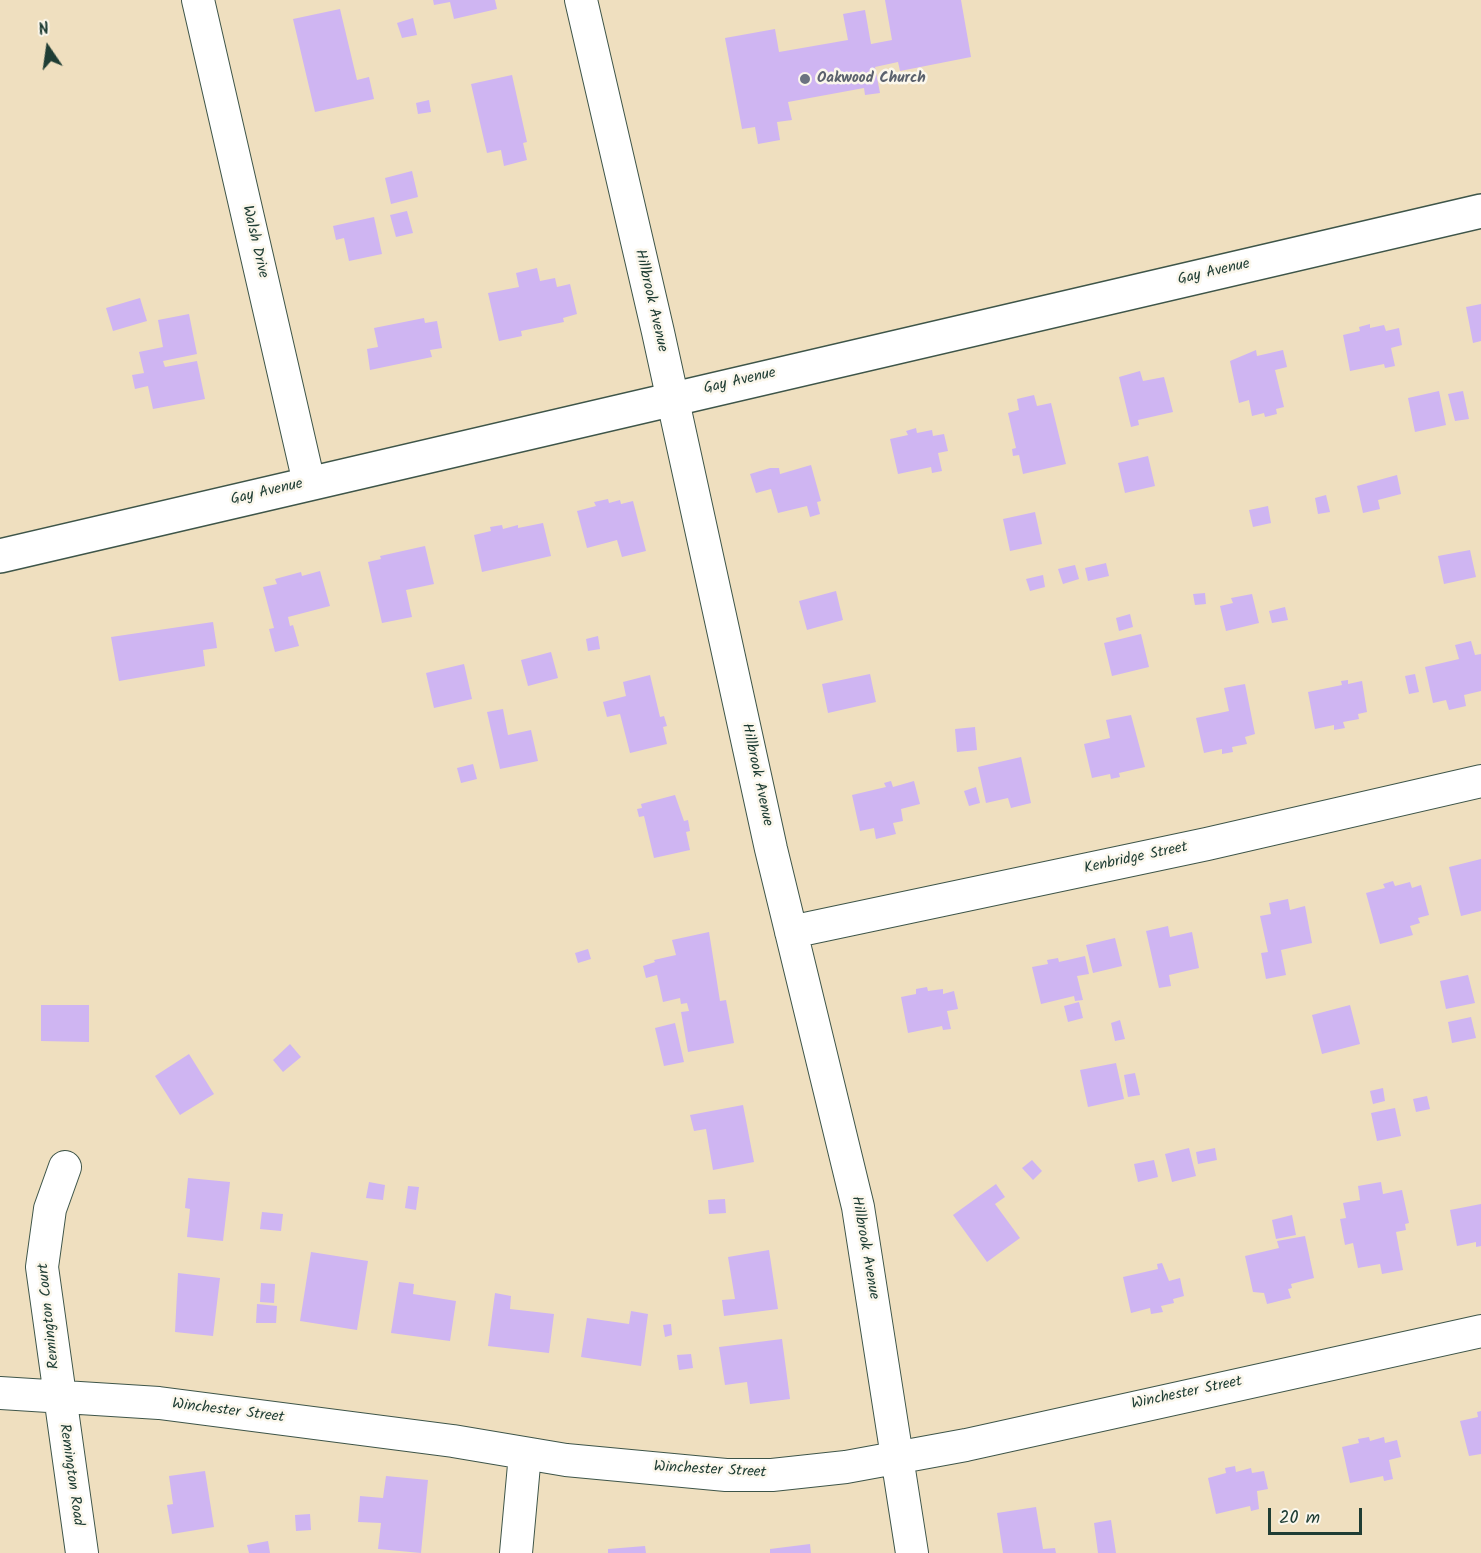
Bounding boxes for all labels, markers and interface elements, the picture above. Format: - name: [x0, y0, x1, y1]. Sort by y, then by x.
- text: N: [36, 17, 52, 43]
- north arrow: [18, 18, 78, 78]
- place label: Oakwood Church: [817, 70, 926, 88]
- marker: Oakwood Church: [798, 72, 812, 86]
- street label: Walsh Drive: [237, 204, 271, 280]
- street label: Hillbrook Avenue: [629, 248, 671, 354]
- street label: Gay Avenue: [1176, 256, 1252, 290]
- street label: Gay Avenue: [702, 365, 778, 399]
- street label: Gay Avenue: [229, 476, 305, 510]
- street label: Hillbrook Avenue: [736, 722, 776, 828]
- street label: Kenbridge Street: [1083, 839, 1189, 879]
- street label: Hillbrook Avenue: [846, 1195, 882, 1301]
- street label: Remington Court: [35, 1262, 65, 1370]
- street label: Winchester Street: [1130, 1373, 1244, 1415]
- street label: Winchester Street: [171, 1396, 285, 1428]
- street label: Remington Road: [54, 1423, 86, 1527]
- street label: Winchester Street: [653, 1459, 767, 1483]
- scale bar: [1271, 1496, 1366, 1534]
- text: 20 m: [1279, 1504, 1320, 1533]

